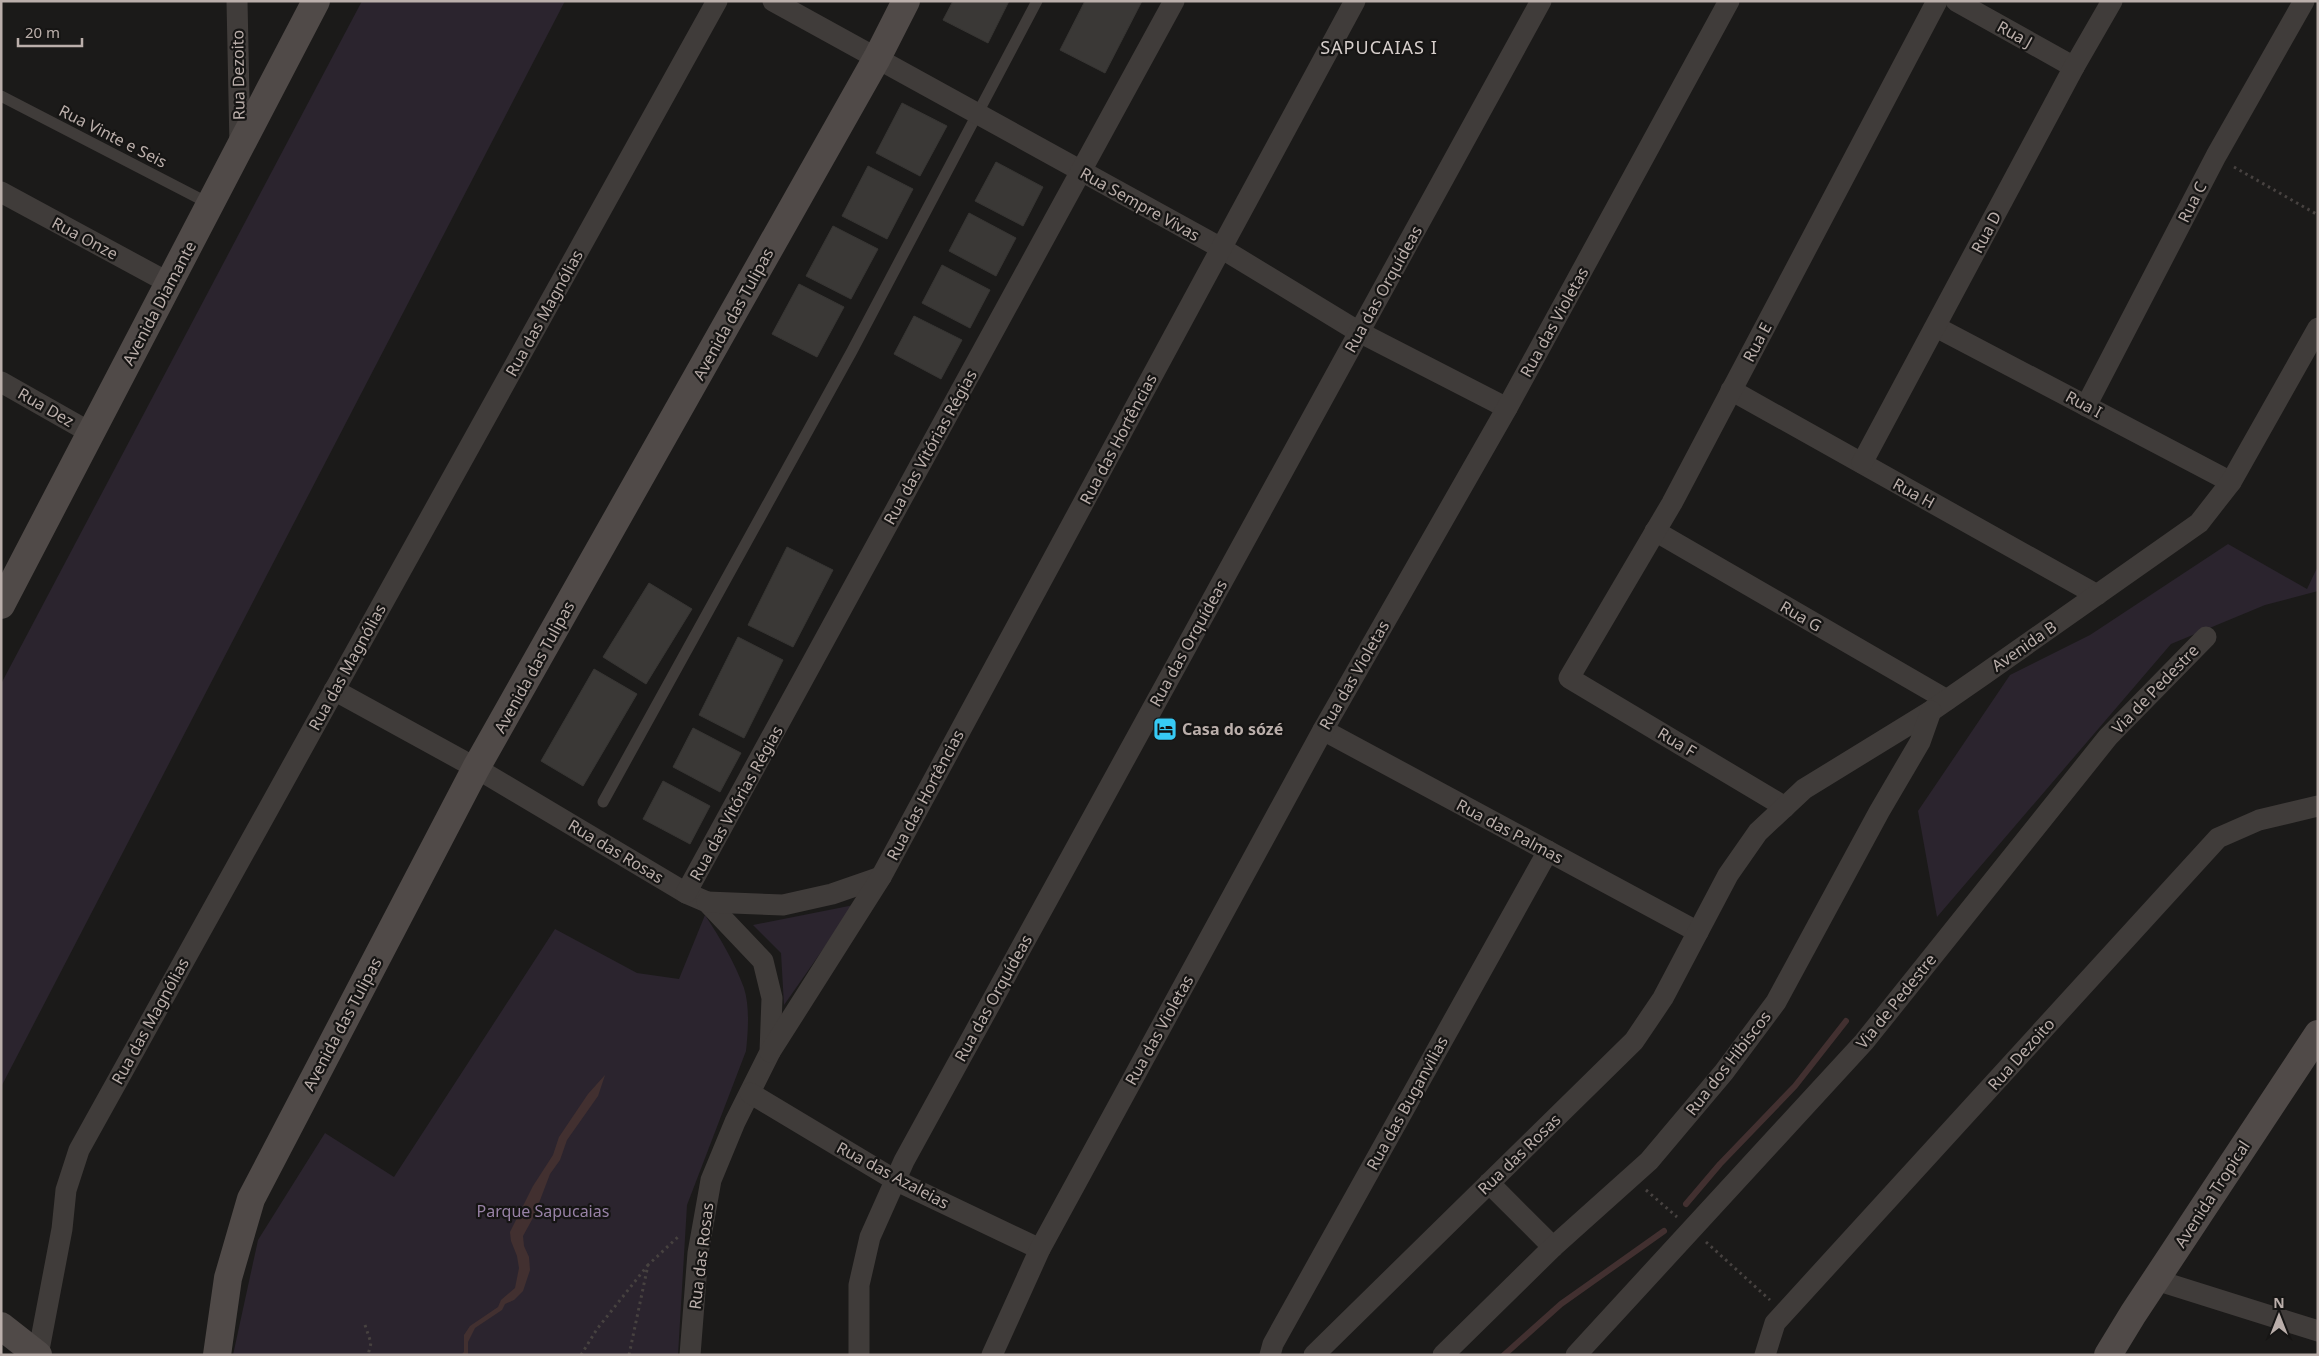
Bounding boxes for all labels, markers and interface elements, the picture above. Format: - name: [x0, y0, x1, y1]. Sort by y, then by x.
- scale bar: [18, 15, 81, 47]
- street label: Rua J: [1993, 15, 2037, 53]
- text: 20 m: [25, 22, 60, 42]
- street label: Rua Dezoito: [226, 30, 250, 120]
- district label: SAPUCAIAS I: [1320, 35, 1438, 59]
- street label: Rua Vinte e Seis: [55, 99, 171, 173]
- street label: Rua Sempre Vivas: [1076, 162, 1204, 246]
- street label: Rua C: [2172, 178, 2212, 226]
- street label: Rua D: [1966, 207, 2006, 257]
- street label: Rua Onze: [48, 211, 122, 265]
- street label: Rua das Orquídeas: [1339, 222, 1427, 356]
- street label: Avenida Diamante: [117, 237, 201, 369]
- street label: Avenida das Tulipas: [688, 244, 778, 384]
- street label: Rua das Magnólias: [500, 246, 588, 380]
- street label: Rua das Violetas: [1515, 263, 1593, 381]
- street label: Rua E: [1737, 318, 1777, 366]
- street label: Rua das Vitórias Régias: [878, 366, 982, 528]
- street label: Rua das Hortências: [1074, 370, 1162, 508]
- street label: Rua Dez: [14, 382, 78, 432]
- street label: Rua I: [2062, 385, 2106, 423]
- street label: Rua H: [1889, 473, 1939, 513]
- street label: Rua das Orquídeas: [1144, 576, 1232, 710]
- street label: Rua G: [1776, 595, 1826, 637]
- street label: Avenida das Tulipas: [489, 597, 579, 737]
- street label: Rua das Magnólias: [303, 600, 391, 734]
- street label: Rua das Violetas: [1314, 616, 1394, 734]
- street label: Avenida B: [1987, 616, 2061, 676]
- street label: Via de Pedestre: [2107, 640, 2203, 738]
- hotel icon: Casa do sózé: [1152, 716, 1178, 742]
- place label: Casa do sózé: [1182, 718, 1283, 740]
- street label: Rua das Vitórias Régias: [684, 722, 788, 884]
- street label: Rua F: [1654, 722, 1700, 762]
- street label: Rua das Hortências: [881, 726, 969, 864]
- street label: Rua das Palmas: [1453, 794, 1567, 868]
- street label: Rua das Rosas: [564, 814, 668, 888]
- street label: Rua das Orquídeas: [949, 931, 1037, 1065]
- street label: Via de Pedestre: [1851, 949, 1941, 1053]
- street label: Rua das Magnólias: [106, 954, 194, 1088]
- street label: Avenida das Tulipas: [298, 954, 386, 1094]
- street label: Rua das Violetas: [1120, 971, 1198, 1089]
- street label: Rua dos Hibiscos: [1680, 1006, 1776, 1120]
- street label: Rua Dezoito: [1983, 1013, 2059, 1095]
- street label: Rua das Buganvilias: [1361, 1032, 1453, 1174]
- street label: Rua das Rosas: [1473, 1109, 1565, 1199]
- street label: Rua das Azaleias: [833, 1136, 953, 1214]
- street label: Avenida Tropical: [2169, 1136, 2255, 1252]
- park label: Parque Sapucaias: [477, 1200, 609, 1222]
- street label: Rua das Rosas: [684, 1201, 718, 1311]
- north arrow: [2254, 1291, 2304, 1341]
- text: N: [2273, 1293, 2285, 1312]

